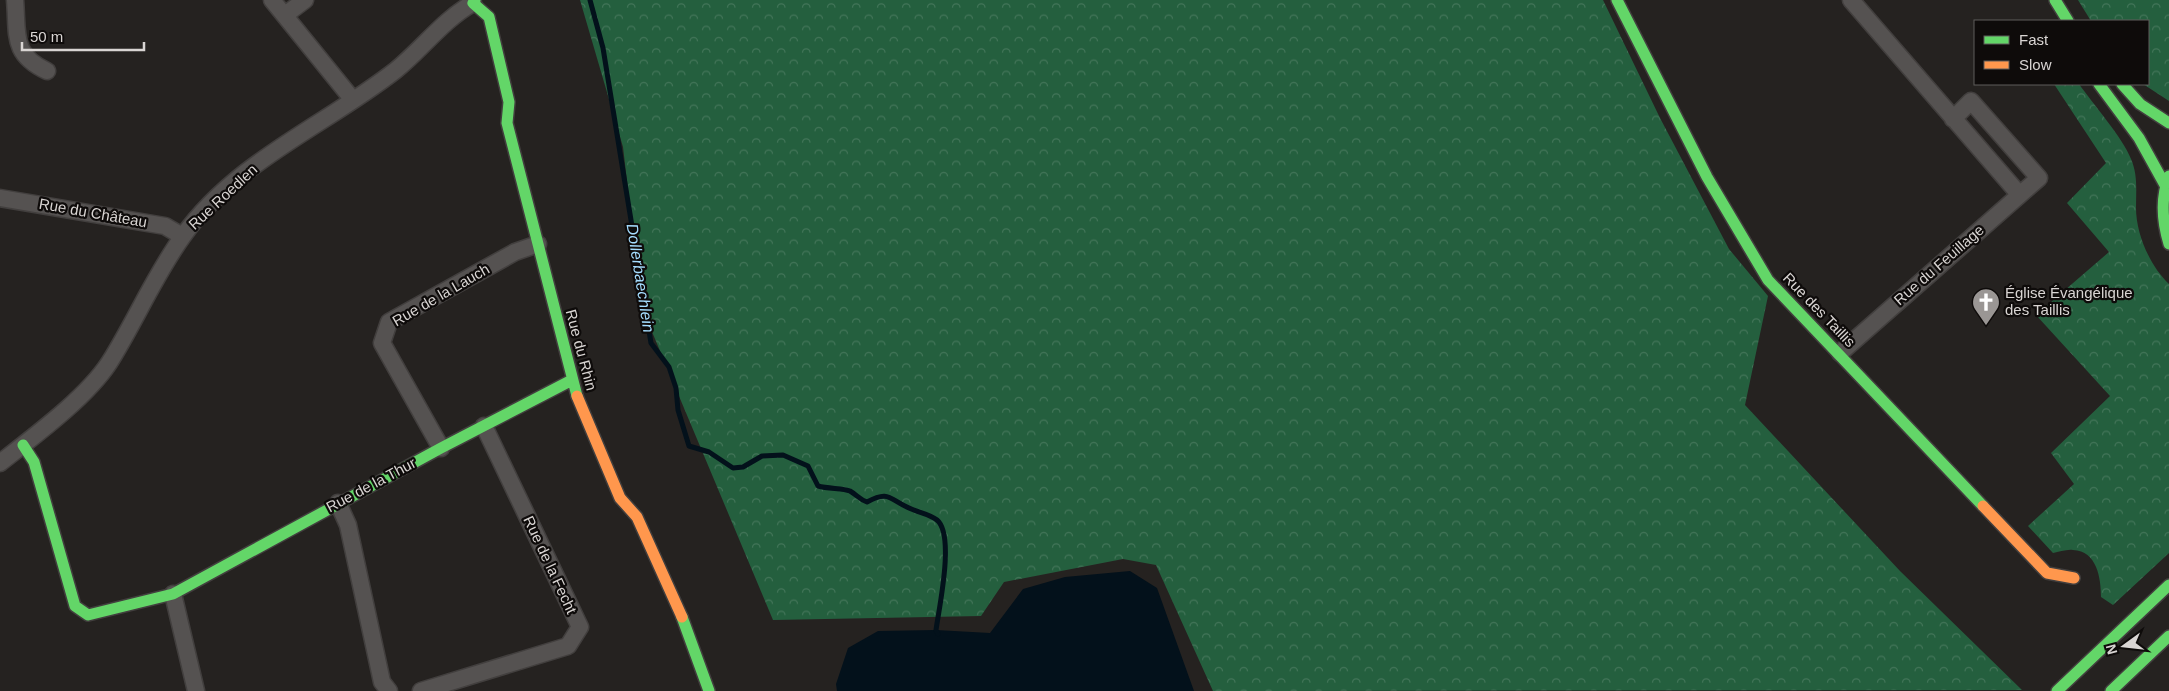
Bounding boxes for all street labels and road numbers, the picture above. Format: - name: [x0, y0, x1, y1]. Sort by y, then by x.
- street label: Rue Roedlen: [185, 161, 260, 233]
- street label: Rue du Château: [38, 195, 148, 230]
- street label: Rue du Feuillage: [1890, 221, 1987, 308]
- street label: Rue de la Lauch: [389, 260, 492, 329]
- street label: Rue des Taillis: [1780, 269, 1859, 350]
- street label: Rue du Rhin: [562, 307, 600, 392]
- street label: Rue de la Thur: [323, 454, 418, 515]
- street label: Rue de la Fecht: [520, 513, 581, 617]

